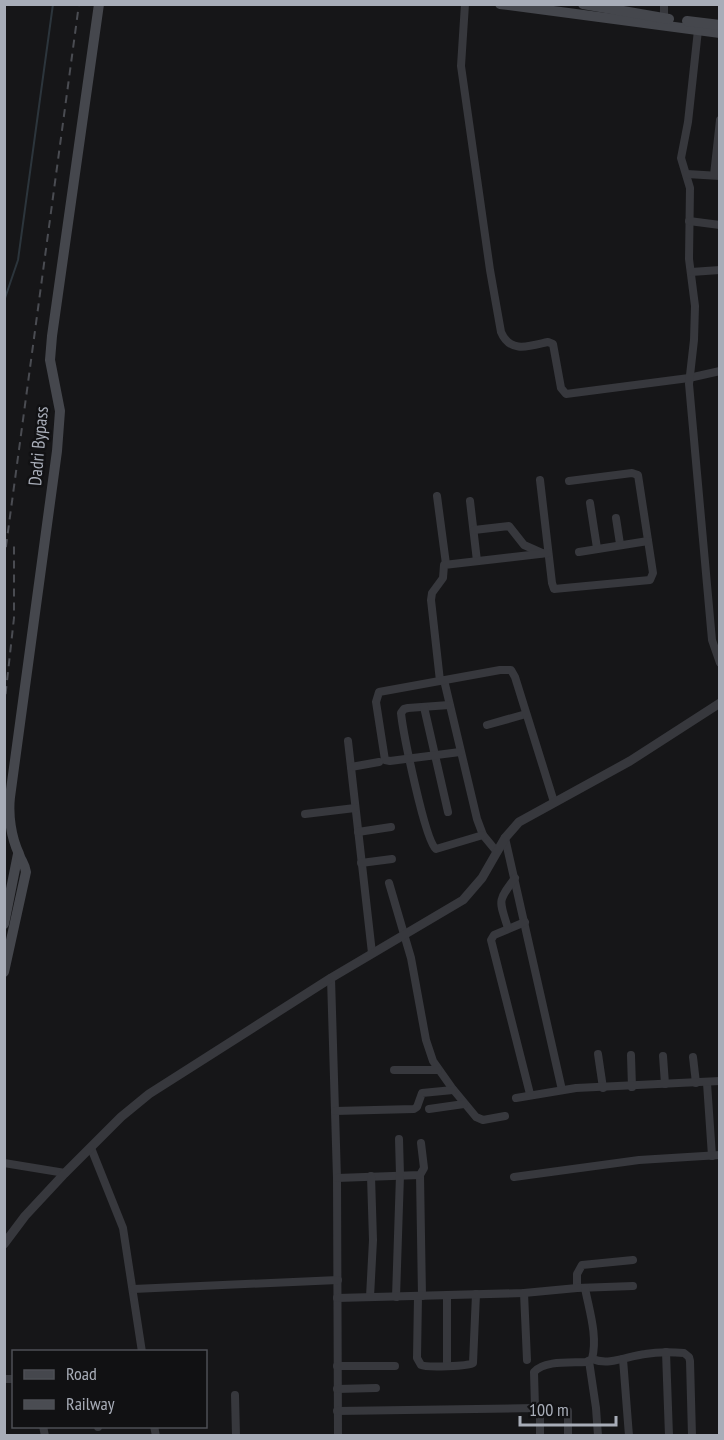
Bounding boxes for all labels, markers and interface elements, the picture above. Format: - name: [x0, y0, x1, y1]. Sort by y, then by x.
- street label: Dadri Bypass: [23, 405, 53, 487]
- legend: [12, 1350, 207, 1428]
- text: Road: [66, 1362, 97, 1385]
- scale bar: [520, 1389, 616, 1427]
- text: Railway: [66, 1392, 115, 1415]
- text: 100 m: [529, 1398, 569, 1421]

